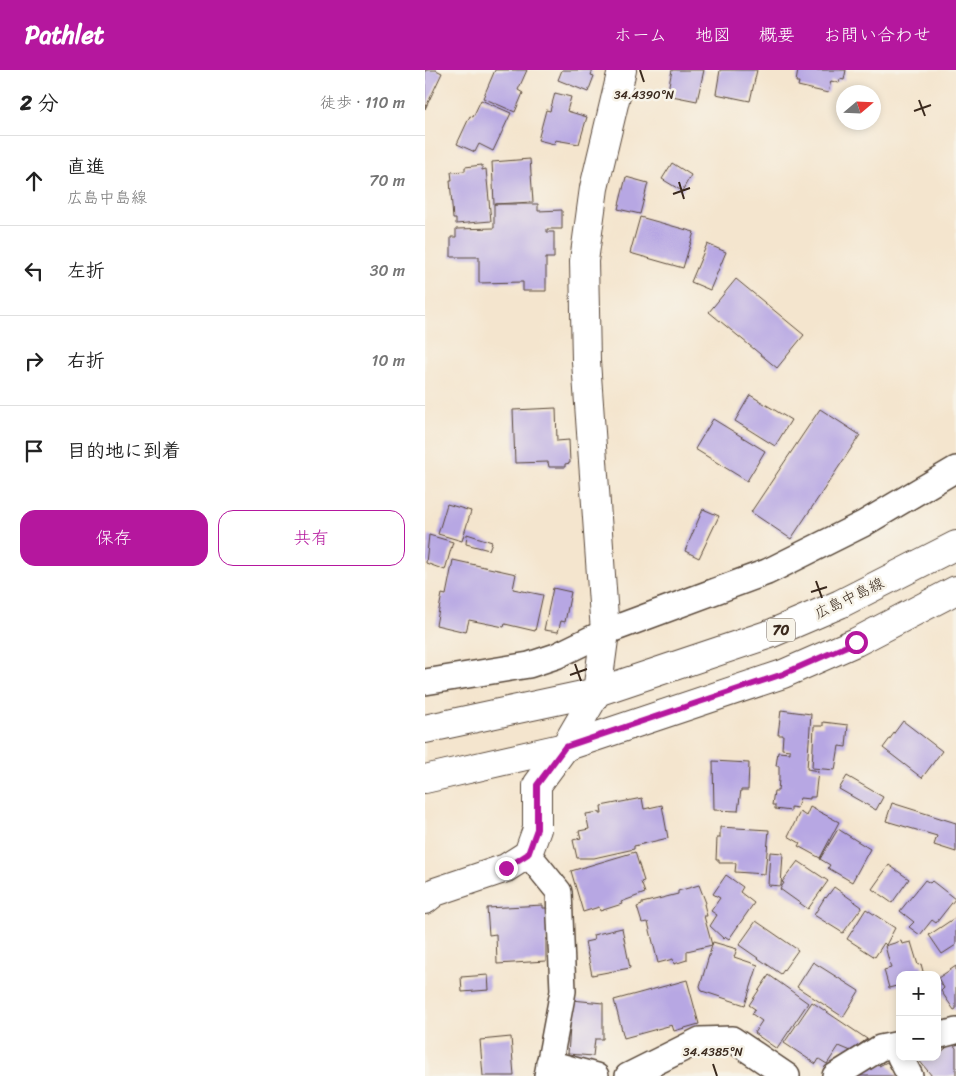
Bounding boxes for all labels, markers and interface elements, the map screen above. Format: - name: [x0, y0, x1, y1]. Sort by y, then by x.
- text: Pathlet: [25, 14, 104, 56]
- text: ホーム: [614, 19, 667, 51]
- text: 地図: [695, 19, 731, 51]
- text: 概要: [759, 19, 795, 51]
- text: お問い合わせ: [823, 19, 931, 51]
- text: 2 分: [20, 84, 59, 122]
- text: 34.4390°N: [614, 84, 675, 106]
- north arrow: [836, 85, 881, 130]
- text: 徒歩 · 110 m: [320, 88, 405, 117]
- text: 直進: [67, 150, 105, 183]
- text: 70 m: [369, 166, 405, 195]
- icon: ahead: [20, 167, 48, 195]
- text: 広島中島線: [67, 183, 147, 212]
- text: 左折: [67, 254, 105, 287]
- text: 30 m: [370, 256, 405, 285]
- icon: left: [20, 257, 48, 285]
- text: 右折: [67, 344, 105, 377]
- text: 10 m: [372, 346, 405, 375]
- icon: right: [20, 347, 48, 375]
- text: 目的地に到着: [67, 434, 181, 467]
- icon: arrive: [20, 437, 48, 465]
- button: 保存: [20, 510, 208, 566]
- button: 共有: [218, 510, 405, 566]
- street label: 広島中島線: [810, 570, 888, 626]
- road number: 70: [767, 618, 795, 642]
- route start: [845, 631, 868, 654]
- route end: [495, 857, 518, 880]
- map controls: [896, 971, 941, 1061]
- button: +: [896, 971, 941, 1016]
- button: −: [896, 1016, 941, 1061]
- text: 34.4385°N: [683, 1041, 744, 1063]

